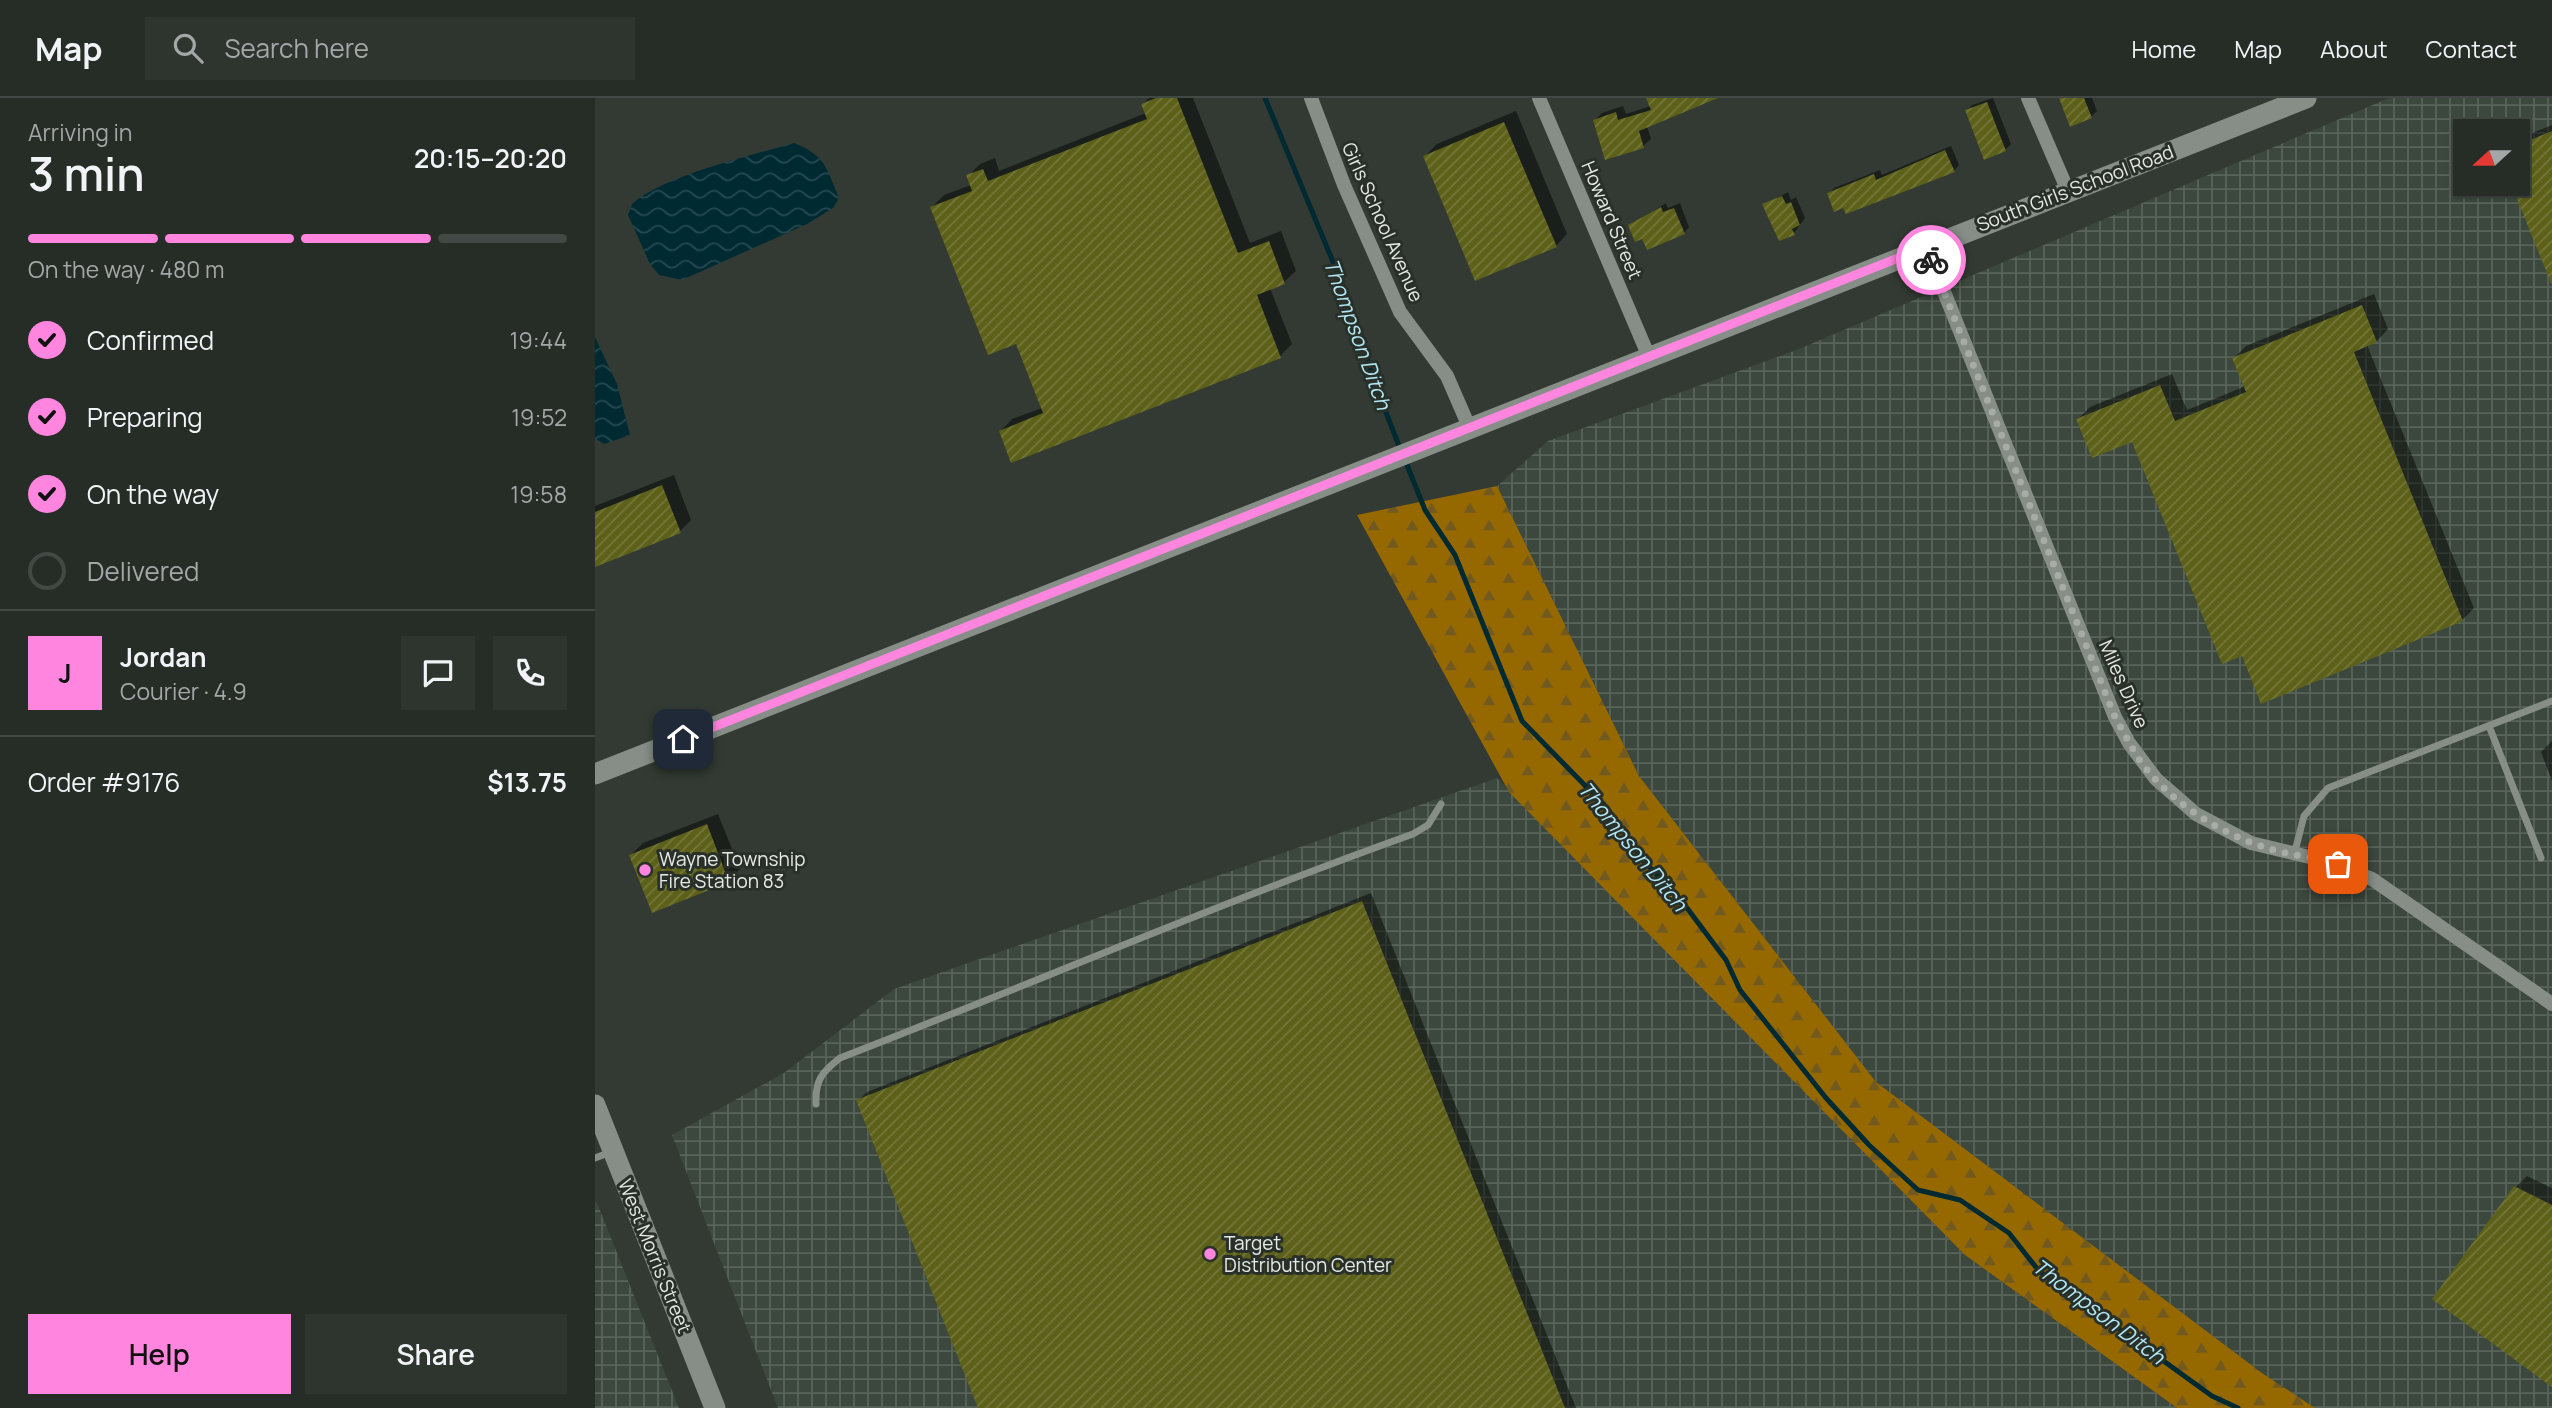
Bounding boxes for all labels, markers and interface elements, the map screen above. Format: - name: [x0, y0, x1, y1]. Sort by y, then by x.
- search box: [145, 17, 635, 80]
- text: Map: [35, 26, 103, 71]
- icon: search: [169, 29, 207, 67]
- text: Search here: [225, 30, 369, 66]
- text: Home: [2131, 32, 2196, 65]
- text: Map: [2234, 32, 2282, 65]
- text: About: [2320, 32, 2388, 65]
- text: Contact: [2426, 32, 2517, 65]
- text: Arriving in: [28, 116, 133, 148]
- north arrow: [2453, 119, 2531, 196]
- map controls: [2453, 119, 2530, 196]
- street label: Girls School Avenue: [1336, 138, 1430, 306]
- street label: South Girls School Road: [1973, 138, 2177, 238]
- text: 20:15–20:20: [414, 140, 567, 176]
- text: 3 min: [28, 142, 145, 205]
- street label: Howard Street: [1575, 157, 1649, 283]
- courier: [1896, 225, 1966, 295]
- icon: bike: [1912, 241, 1950, 279]
- text: On the way · 480 m: [28, 253, 224, 285]
- water label: Thompson Ditch: [1318, 255, 1399, 415]
- icon: check: [28, 321, 66, 359]
- text: Confirmed: [87, 322, 214, 358]
- text: 19:44: [510, 324, 567, 356]
- icon: check: [28, 398, 66, 436]
- text: Preparing: [87, 399, 203, 435]
- text: 19:52: [511, 401, 567, 433]
- icon: check: [28, 475, 66, 513]
- text: On the way: [87, 476, 219, 512]
- text: 19:58: [510, 478, 567, 510]
- text: Delivered: [87, 553, 199, 589]
- button: chat: [401, 636, 475, 710]
- button: phone: [493, 636, 567, 710]
- street label: Miles Drive: [2093, 636, 2155, 732]
- text: Jordan: [120, 639, 206, 675]
- text: J: [58, 655, 72, 691]
- text: Courier · 4.9: [120, 675, 247, 707]
- pin: [653, 709, 713, 769]
- icon: home: [664, 720, 702, 758]
- text: Order #9176: [28, 764, 181, 800]
- text: $13.75: [487, 764, 567, 800]
- water label: Thompson Ditch: [1572, 775, 1695, 918]
- pin: [2308, 834, 2368, 894]
- icon: bag: [2319, 845, 2357, 883]
- place label: Wayne Township Fire Station 83: [659, 846, 806, 894]
- marker: Wayne Township Fire Station 83: [637, 862, 653, 878]
- street label: West Morris Street: [612, 1175, 698, 1337]
- place label: Target Distribution Center: [1224, 1230, 1392, 1278]
- marker: Target Distribution Center: [1202, 1246, 1218, 1262]
- water label: Thompson Ditch: [2027, 1252, 2172, 1371]
- button: Help: [28, 1314, 291, 1394]
- button: Share: [305, 1314, 567, 1394]

